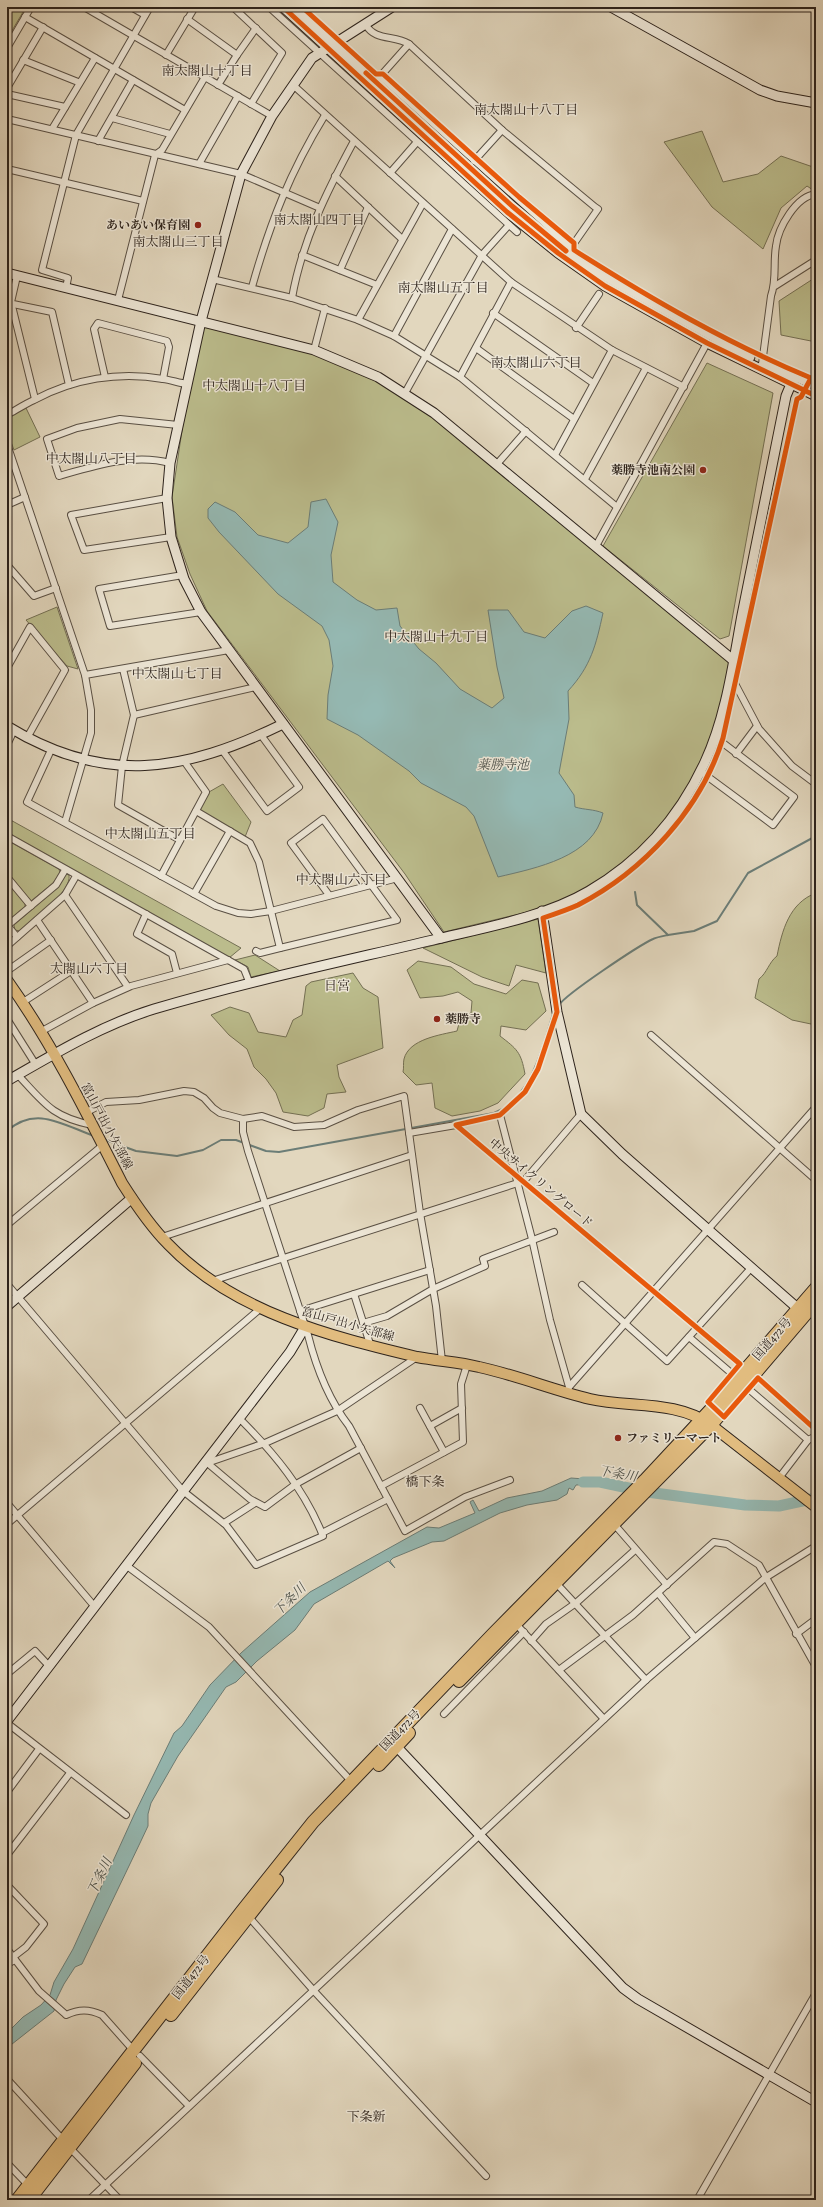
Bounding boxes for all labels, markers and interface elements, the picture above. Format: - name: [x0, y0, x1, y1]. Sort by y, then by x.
- district label: 南太閤山十丁目: [161, 62, 253, 79]
- district label: 南太閤山十八丁目: [474, 101, 578, 118]
- district label: 南太閤山四丁目: [273, 211, 365, 228]
- place label: あいあい保育園: [106, 217, 190, 233]
- marker: あいあい保育園: [193, 220, 203, 230]
- district label: 南太閤山三丁目: [132, 233, 224, 250]
- district label: 南太閤山五丁目: [397, 279, 489, 296]
- district label: 南太閤山六丁目: [490, 354, 582, 371]
- district label: 中太閤山十八丁目: [202, 377, 306, 394]
- district label: 中太閤山八丁目: [45, 450, 137, 467]
- place label: 薬勝寺池南公園: [611, 462, 695, 478]
- marker: 薬勝寺池南公園: [698, 465, 708, 475]
- district label: 中太閤山十九丁目: [384, 628, 488, 645]
- district label: 中太閤山七丁目: [131, 665, 223, 682]
- water label: 薬勝寺池: [477, 756, 531, 773]
- district label: 中太閤山五丁目: [104, 825, 196, 842]
- district label: 中太閤山六丁目: [295, 871, 387, 888]
- district label: 太閤山六丁目: [50, 960, 128, 977]
- district label: 日宮: [324, 977, 350, 994]
- place label: 薬勝寺: [445, 1011, 481, 1027]
- marker: 薬勝寺: [432, 1014, 442, 1024]
- street label: 富山戸出小矢部線: [77, 1080, 137, 1172]
- street label: 中央サイクリングロード: [486, 1135, 596, 1231]
- street label: 富山戸出小矢部線: [300, 1303, 396, 1345]
- street label: 国道472号: [749, 1314, 795, 1364]
- place label: ファミリーマート: [626, 1430, 722, 1446]
- marker: ファミリーマート: [613, 1433, 623, 1443]
- water label: 下条川: [597, 1462, 641, 1486]
- district label: 橋下条: [405, 1473, 445, 1490]
- water label: 下条川: [270, 1578, 311, 1619]
- street label: 国道472号: [376, 1706, 424, 1754]
- water label: 下条川: [83, 1853, 117, 1897]
- street label: 国道472号: [169, 1952, 213, 2002]
- district label: 下条新: [346, 2108, 386, 2125]

